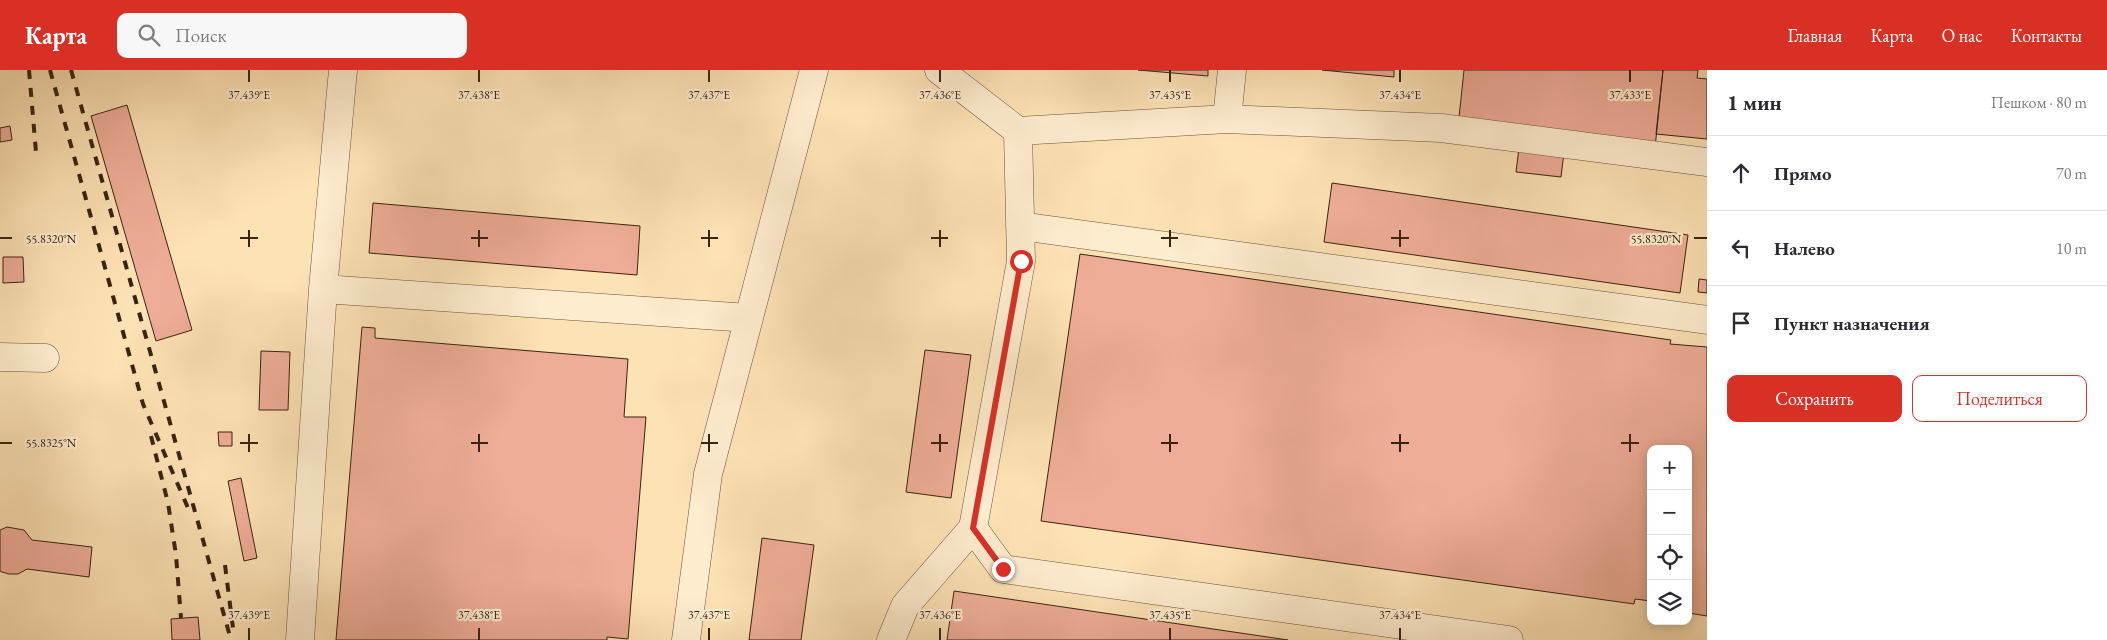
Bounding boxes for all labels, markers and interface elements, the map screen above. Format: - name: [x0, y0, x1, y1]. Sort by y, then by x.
- search box: [117, 13, 467, 58]
- text: Карта: [25, 20, 87, 51]
- icon: search: [135, 21, 163, 49]
- text: Поиск: [175, 23, 227, 48]
- text: Главная: [1788, 24, 1842, 47]
- text: Карта: [1870, 24, 1913, 47]
- text: О нас: [1941, 24, 1983, 47]
- text: Контакты: [2011, 24, 2082, 47]
- text: 37.439°E: [228, 87, 270, 103]
- text: 37.438°E: [458, 87, 500, 103]
- text: 37.437°E: [688, 87, 730, 103]
- text: 37.436°E: [919, 87, 961, 103]
- text: 37.435°E: [1149, 87, 1191, 103]
- text: 37.434°E: [1379, 87, 1421, 103]
- text: 37.433°E: [1609, 87, 1651, 103]
- text: 1 мин: [1727, 89, 1782, 116]
- text: Пешком · 80 m: [1991, 92, 2087, 113]
- icon: ahead: [1727, 159, 1755, 187]
- text: Прямо: [1774, 161, 1832, 186]
- text: 70 m: [2056, 163, 2087, 184]
- text: 55.8320°N: [26, 231, 77, 247]
- text: 55.8320°N: [1631, 231, 1682, 247]
- icon: left: [1727, 234, 1755, 262]
- text: Налево: [1774, 236, 1835, 261]
- text: 10 m: [2056, 238, 2087, 259]
- route start: [1010, 250, 1033, 273]
- icon: arrive: [1727, 309, 1755, 337]
- text: Пункт назначения: [1774, 311, 1930, 336]
- button: Сохранить: [1727, 375, 1902, 422]
- button: Поделиться: [1912, 375, 2087, 422]
- text: 55.8325°N: [26, 435, 77, 451]
- map controls: [1647, 445, 1692, 625]
- button: +: [1647, 445, 1692, 490]
- button: −: [1647, 490, 1692, 535]
- button: locate: [1647, 535, 1692, 580]
- route end: [992, 558, 1015, 581]
- button: layers: [1647, 580, 1692, 625]
- text: 37.439°E: [228, 607, 270, 623]
- text: 37.438°E: [458, 607, 500, 623]
- text: 37.437°E: [688, 607, 730, 623]
- text: 37.436°E: [919, 607, 961, 623]
- text: 37.435°E: [1149, 607, 1191, 623]
- text: 37.434°E: [1379, 607, 1421, 623]

